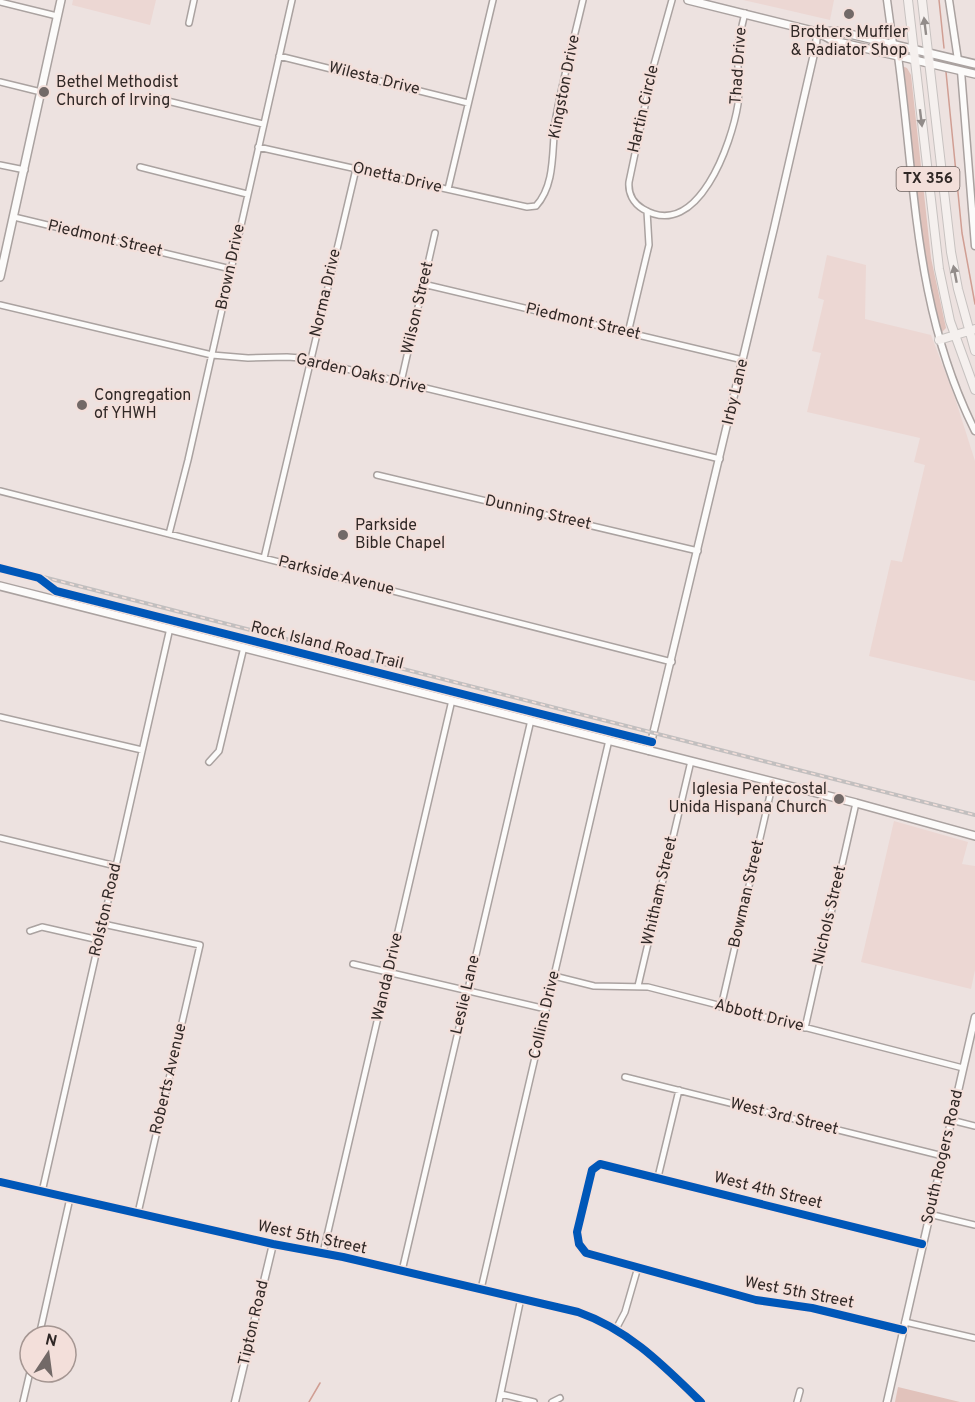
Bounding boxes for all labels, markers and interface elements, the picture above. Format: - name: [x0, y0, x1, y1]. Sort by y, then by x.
- marker: Brothers Muffler & Radiator Shop: [842, 7, 856, 21]
- one-way arrow: [920, 17, 930, 36]
- place label: Brothers Muffler & Radiator Shop: [790, 23, 908, 61]
- street label: Thad Drive: [726, 27, 752, 105]
- street label: Kingston Drive: [545, 33, 585, 141]
- street label: Wilesta Drive: [326, 58, 422, 100]
- street label: Hartin Circle: [624, 63, 664, 155]
- place label: Bethel Methodist Church of Irving: [56, 73, 179, 111]
- marker: Bethel Methodist Church of Irving: [37, 85, 51, 99]
- one-way arrow: [916, 109, 926, 128]
- street label: Onetta Drive: [350, 158, 444, 198]
- road number: TX 356: [896, 167, 960, 191]
- street label: Piedmont Street: [46, 216, 164, 262]
- street label: Brown Drive: [212, 222, 250, 312]
- street label: Norma Drive: [306, 247, 346, 339]
- street label: Wilson Street: [398, 260, 438, 356]
- one-way arrow: [950, 265, 959, 284]
- street label: Piedmont Street: [524, 299, 642, 345]
- street label: Garden Oaks Drive: [294, 349, 428, 399]
- street label: Irby Lane: [719, 357, 753, 427]
- place label: Congregation of YHWH: [94, 386, 191, 424]
- marker: Congregation of YHWH: [75, 398, 89, 412]
- street label: Dunning Street: [483, 491, 593, 535]
- place label: Parkside Bible Chapel: [355, 516, 445, 554]
- marker: Parkside Bible Chapel: [336, 528, 350, 542]
- street label: Parkside Avenue: [276, 552, 396, 600]
- street label: Rock Island Road Trail: [248, 617, 406, 675]
- place label: Iglesia Pentecostal Unida Hispana Church: [669, 780, 827, 818]
- marker: Iglesia Pentecostal Unida Hispana Church: [832, 792, 846, 806]
- street label: Whitham Street: [638, 835, 682, 947]
- street label: Bowman Street: [725, 838, 769, 950]
- street label: Rolston Road: [86, 861, 126, 959]
- street label: Nichols Street: [809, 864, 851, 966]
- street label: Wanda Drive: [368, 931, 408, 1023]
- street label: Leslie Lane: [447, 953, 485, 1037]
- street label: Collins Drive: [525, 969, 565, 1061]
- street label: Abbott Drive: [712, 995, 806, 1037]
- street label: Roberts Avenue: [146, 1021, 192, 1137]
- street label: South Rogers Road: [918, 1088, 968, 1226]
- street label: West 3rd Street: [728, 1094, 840, 1140]
- street label: West 4th Street: [712, 1168, 824, 1214]
- street label: West 5th Street: [256, 1217, 368, 1259]
- street label: West 5th Street: [743, 1273, 855, 1313]
- street label: Tipton Road: [234, 1278, 274, 1368]
- north arrow: [18, 1324, 78, 1384]
- text: N: [43, 1330, 59, 1352]

